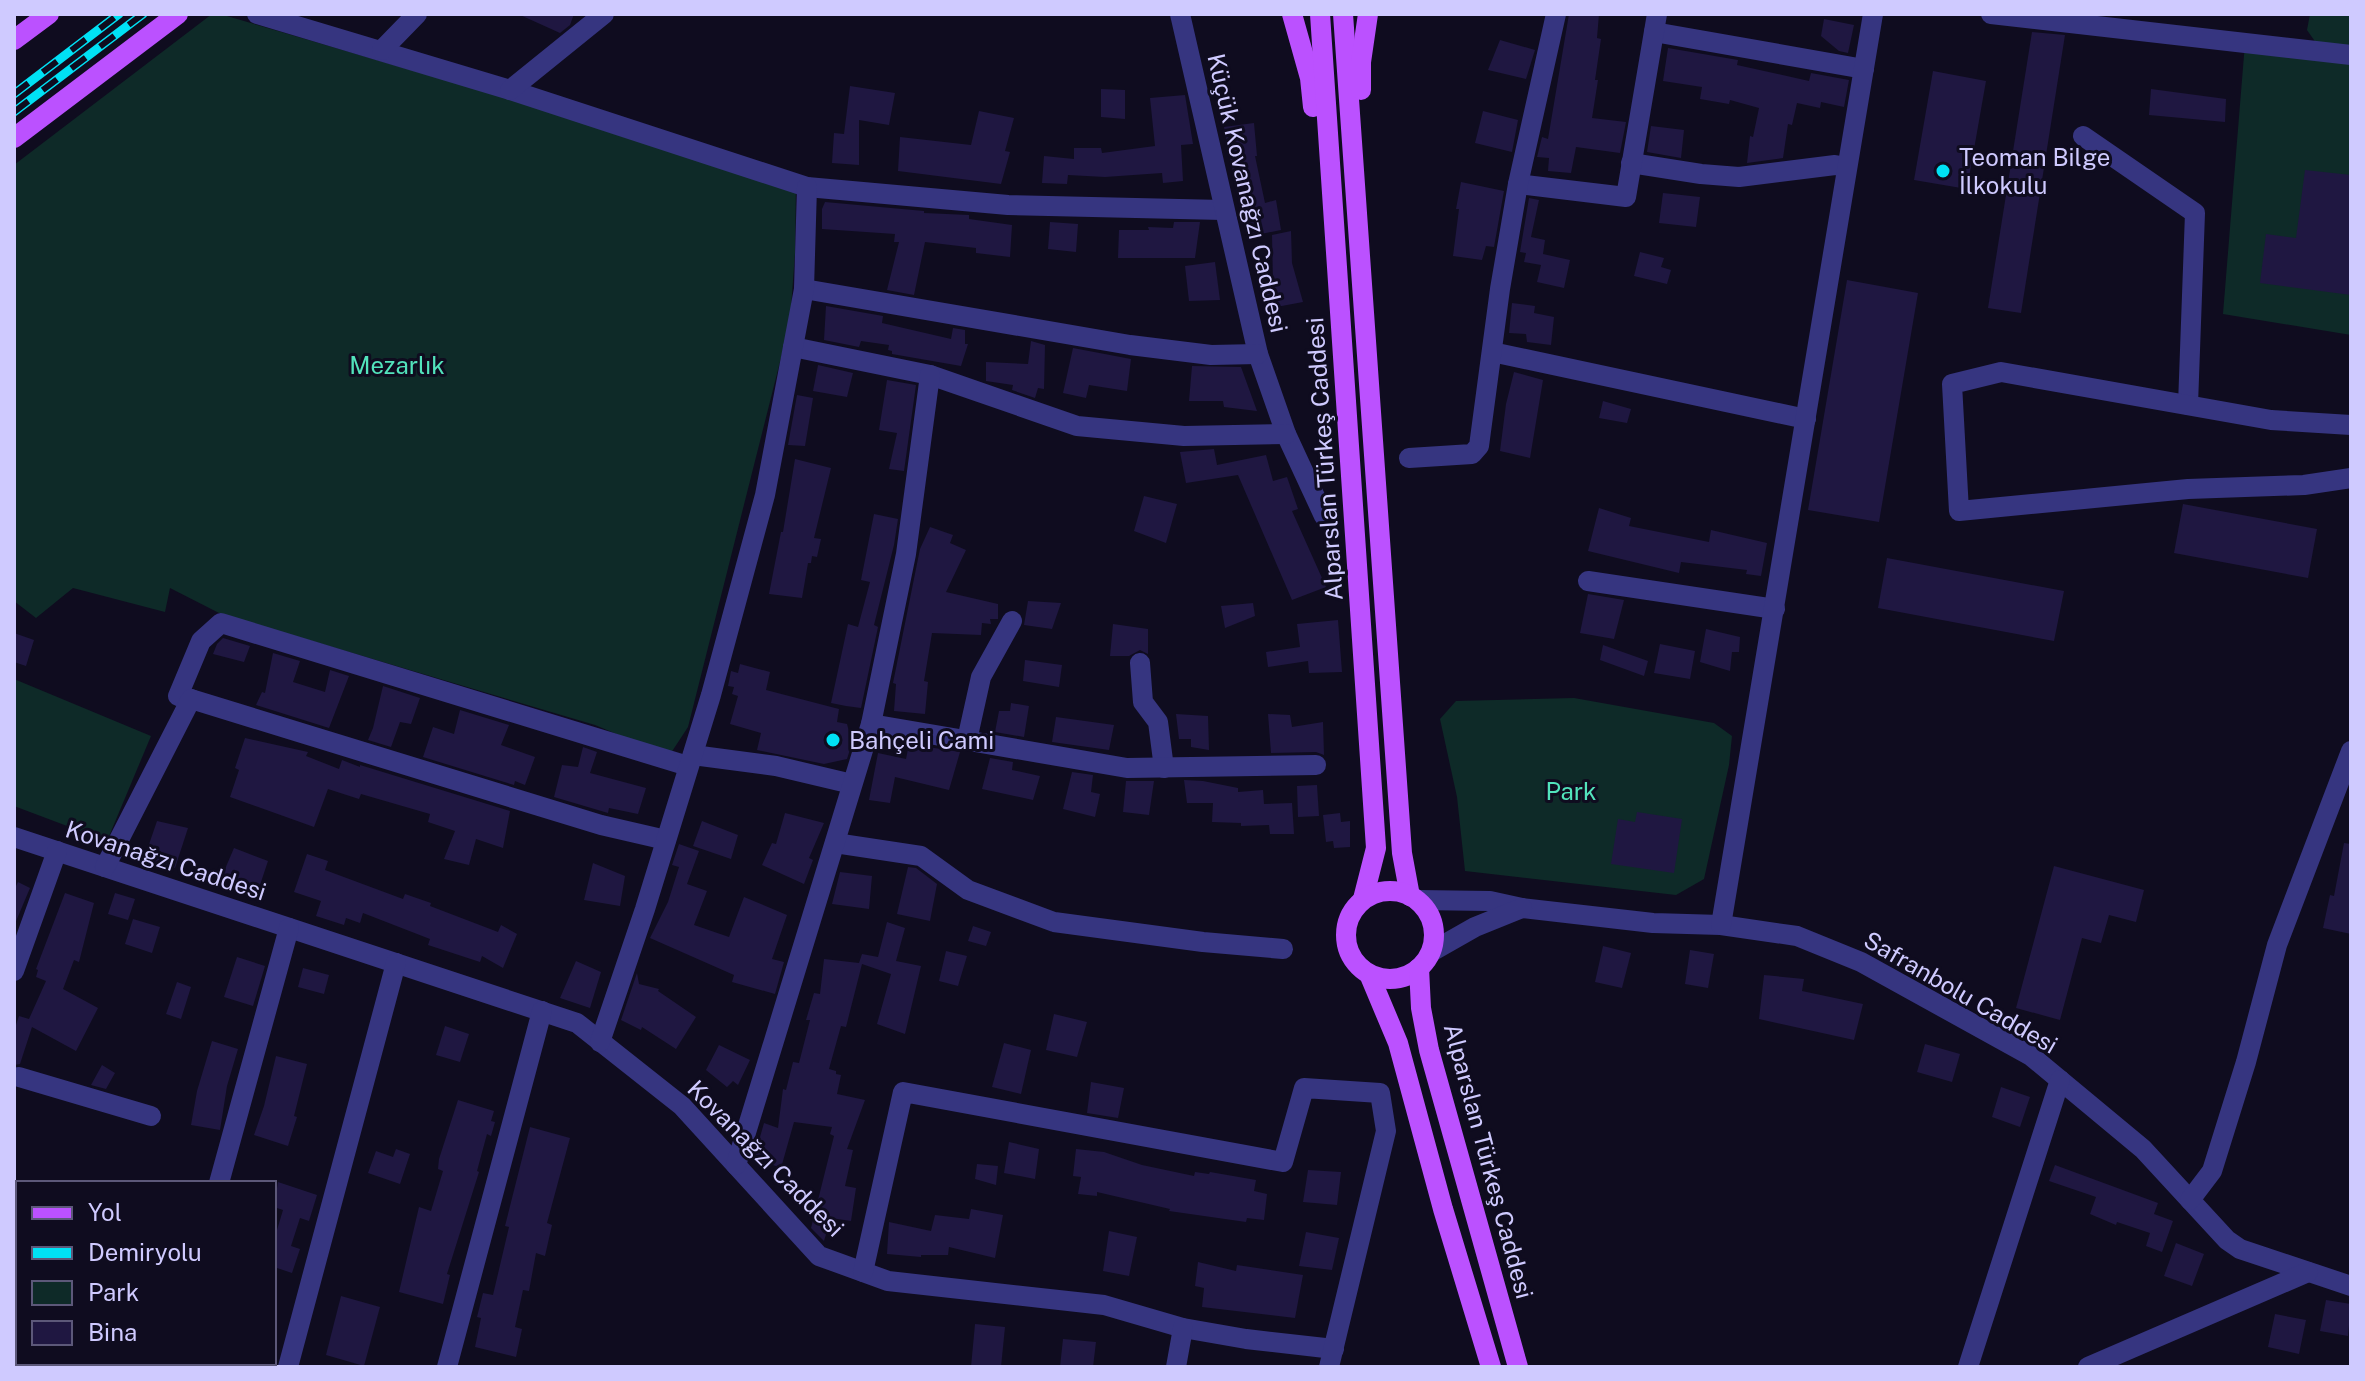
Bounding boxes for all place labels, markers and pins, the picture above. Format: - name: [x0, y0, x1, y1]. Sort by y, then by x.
- place label: Teoman Bilge İlkokulu: [1959, 143, 2110, 199]
- marker: Teoman Bilge İlkokulu: [1934, 162, 1952, 180]
- place label: Bahçeli Cami: [849, 726, 994, 754]
- marker: Bahçeli Cami: [824, 731, 842, 749]

